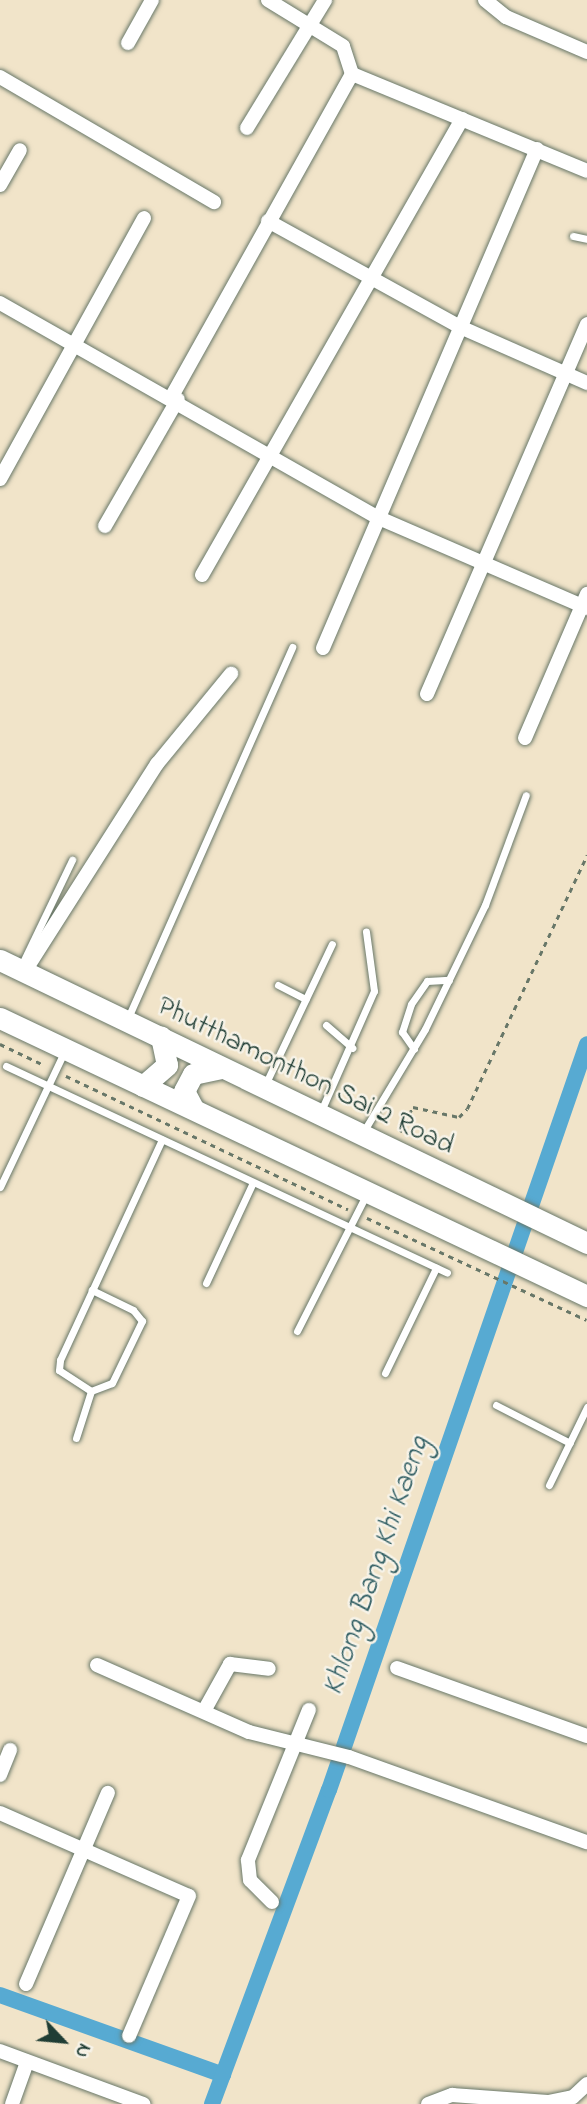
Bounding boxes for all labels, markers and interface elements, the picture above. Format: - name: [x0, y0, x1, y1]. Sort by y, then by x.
- street label: Phutthamonthon Sai 2 Road: [151, 990, 459, 1164]
- water label: Khlong Bang Khi Kaeng: [316, 1432, 438, 1700]
- north arrow: [28, 2006, 98, 2076]
- text: N: [67, 2039, 97, 2062]

